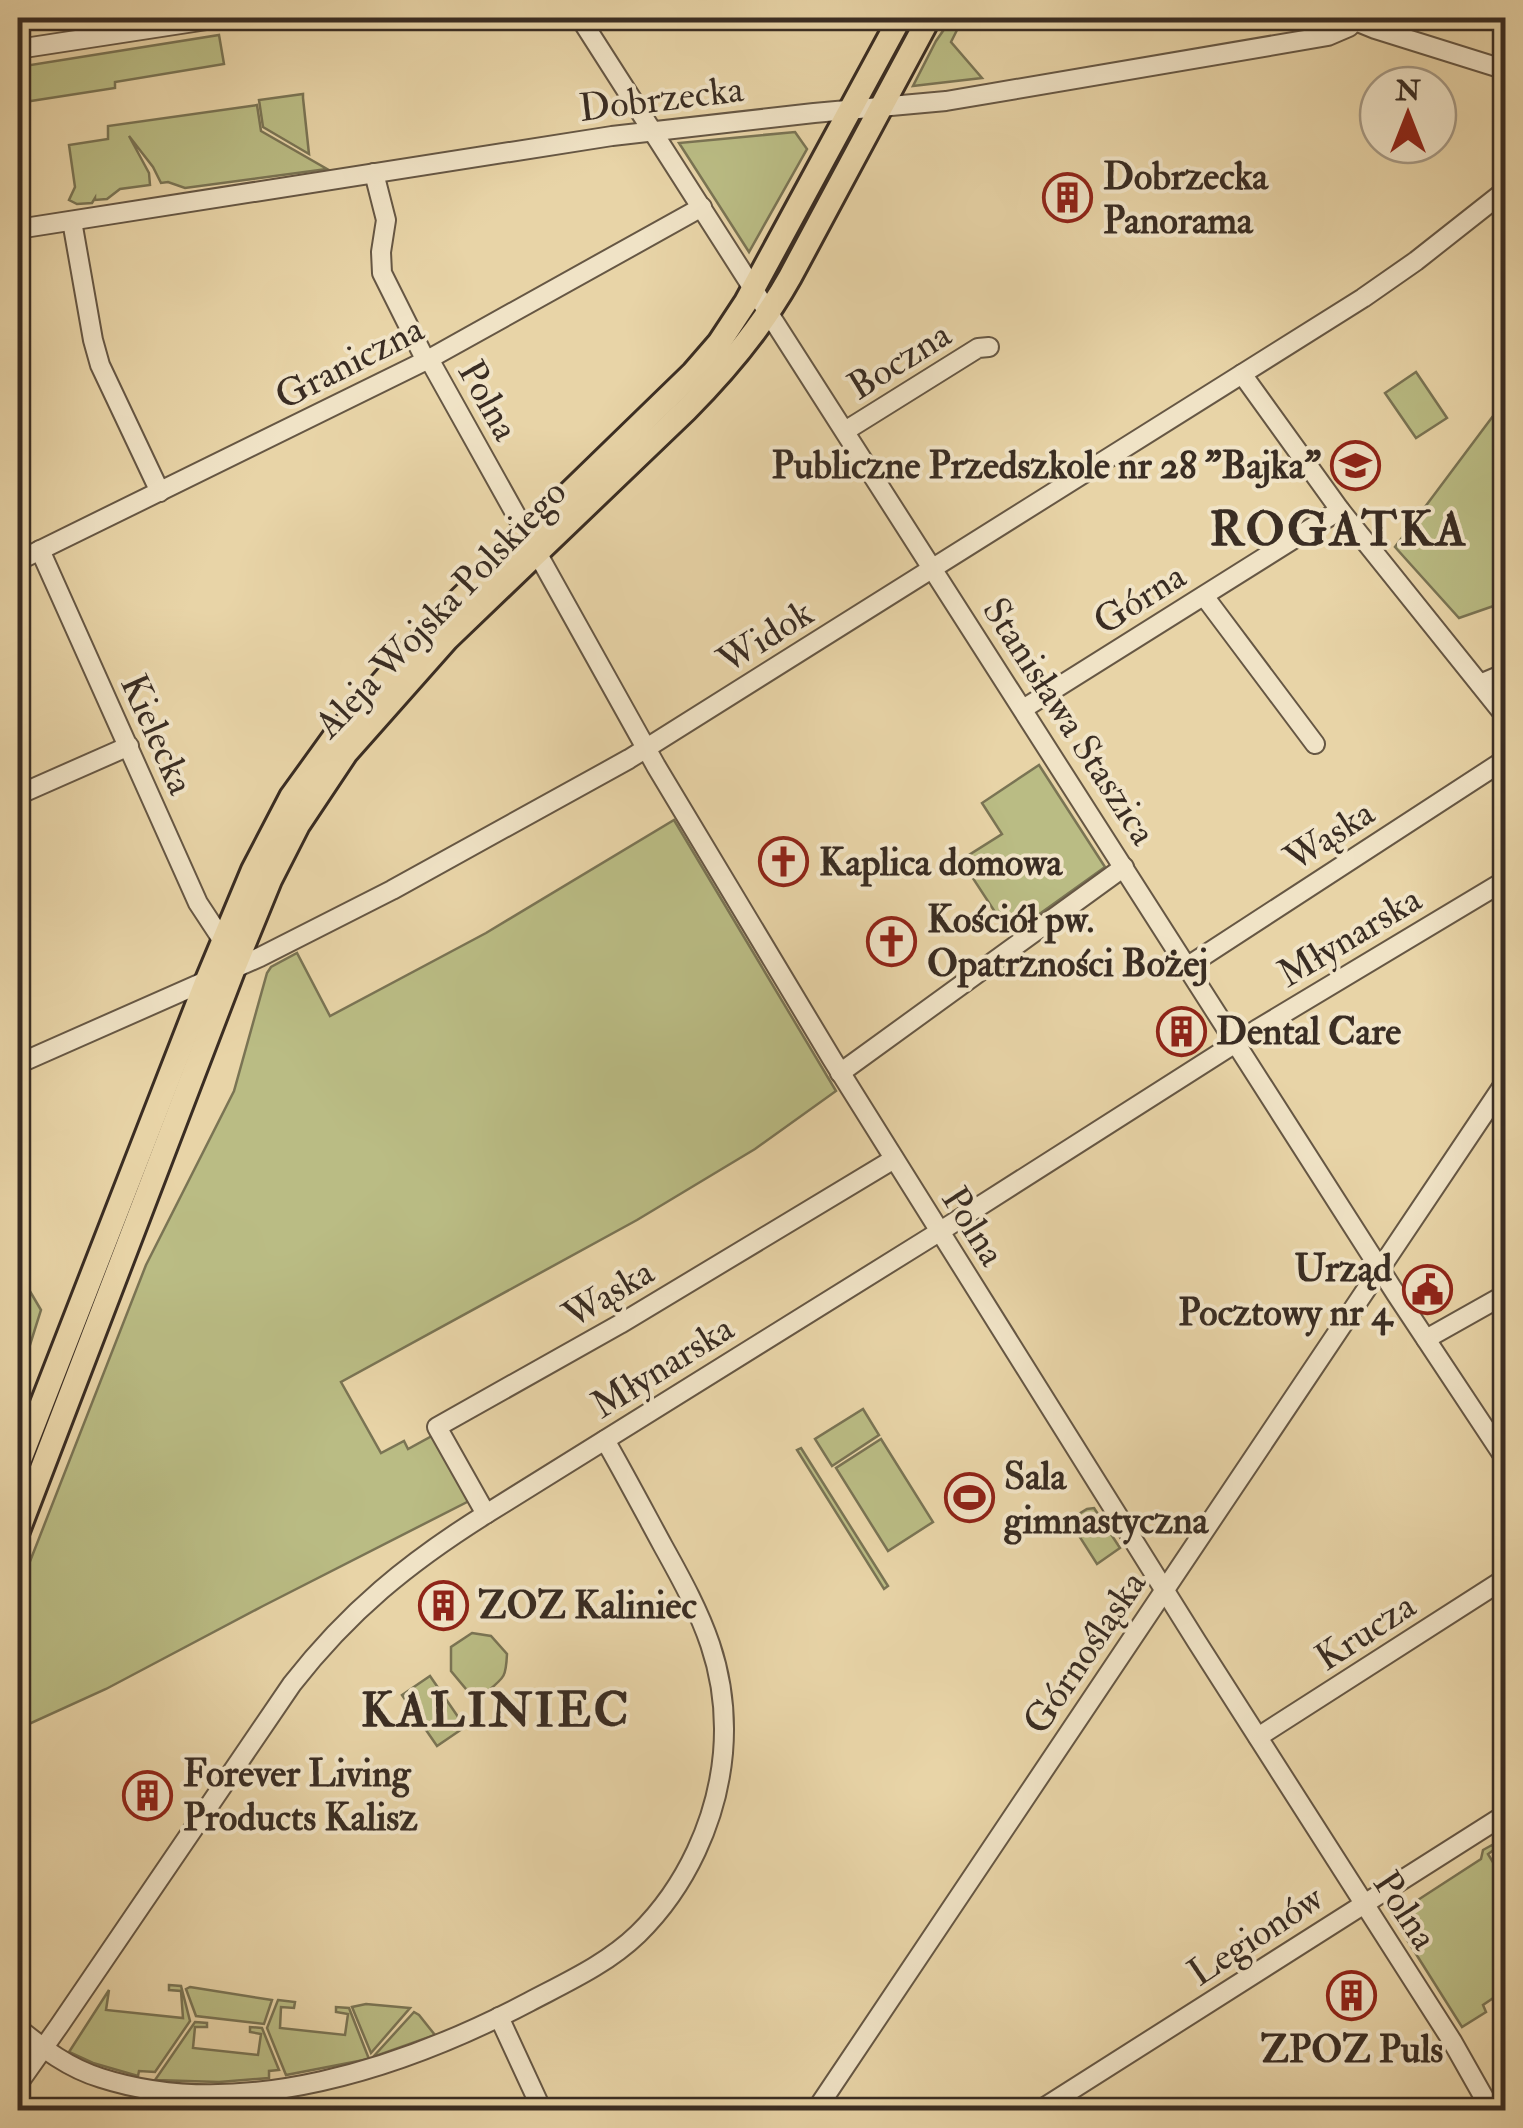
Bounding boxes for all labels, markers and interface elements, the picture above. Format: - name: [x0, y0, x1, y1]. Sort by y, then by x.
- street label: Dobrzecka: [576, 65, 746, 133]
- north arrow: [1358, 65, 1458, 165]
- text: N: [1394, 74, 1421, 109]
- place label: Dobrzecka Panorama: [1103, 153, 1269, 245]
- building icon: Dobrzecka Panorama: [1042, 172, 1094, 224]
- street label: Graniczna: [267, 305, 432, 421]
- street label: Boczna: [839, 311, 960, 411]
- street label: Polna: [447, 352, 530, 449]
- school or university icon: Publiczne Przedszkole nr 28 "Bajka": [1330, 439, 1382, 491]
- place label: Publiczne Przedszkole nr 28 "Bajka": [771, 442, 1321, 490]
- street label: Aleja Wojska Polskiego: [304, 469, 577, 749]
- district label: ROGATKA: [1210, 500, 1468, 560]
- street label: Górna: [1085, 552, 1195, 646]
- street label: Widok: [708, 589, 822, 685]
- street label: Stanisława Staszica: [971, 589, 1167, 854]
- street label: Kielecka: [109, 667, 205, 802]
- street label: Wąska: [1275, 789, 1384, 883]
- church icon: Kaplica domowa: [758, 836, 810, 888]
- place label: Kaplica domowa: [819, 839, 1063, 887]
- street label: Młynarska: [1269, 875, 1430, 998]
- place label: Kościół pw. Opatrzności Bożej: [927, 896, 1208, 988]
- church icon: Kościół pw. Opatrzności Bożej: [866, 915, 918, 967]
- building icon: Dental Care: [1155, 1005, 1207, 1057]
- place label: Dental Care: [1216, 1008, 1401, 1056]
- street label: Polna: [930, 1178, 1016, 1275]
- place label: Urząd Pocztowy nr 4: [1178, 1245, 1395, 1337]
- street label: Wąska: [554, 1248, 663, 1340]
- public building icon: Urząd Pocztowy nr 4: [1401, 1264, 1453, 1316]
- street label: Młynarska: [582, 1304, 743, 1429]
- place label: Sala gimnastyczna: [1004, 1453, 1210, 1545]
- sports icon: Sala gimnastyczna: [943, 1472, 995, 1524]
- street label: Górnośląska: [1013, 1561, 1157, 1743]
- building icon: ZOZ Kaliniec: [417, 1579, 469, 1631]
- place label: ZOZ Kaliniec: [478, 1582, 697, 1630]
- street label: Krucza: [1306, 1582, 1425, 1682]
- district label: KALINIEC: [361, 1681, 631, 1741]
- place label: Forever Living Products Kalisz: [183, 1750, 418, 1842]
- building icon: Forever Living Products Kalisz: [122, 1769, 174, 1821]
- street label: Polna: [1362, 1862, 1448, 1959]
- street label: Legionów: [1179, 1874, 1333, 1997]
- building icon: ZPOZ Puls: [1326, 1969, 1378, 2021]
- place label: ZPOZ Puls: [1261, 2026, 1443, 2074]

